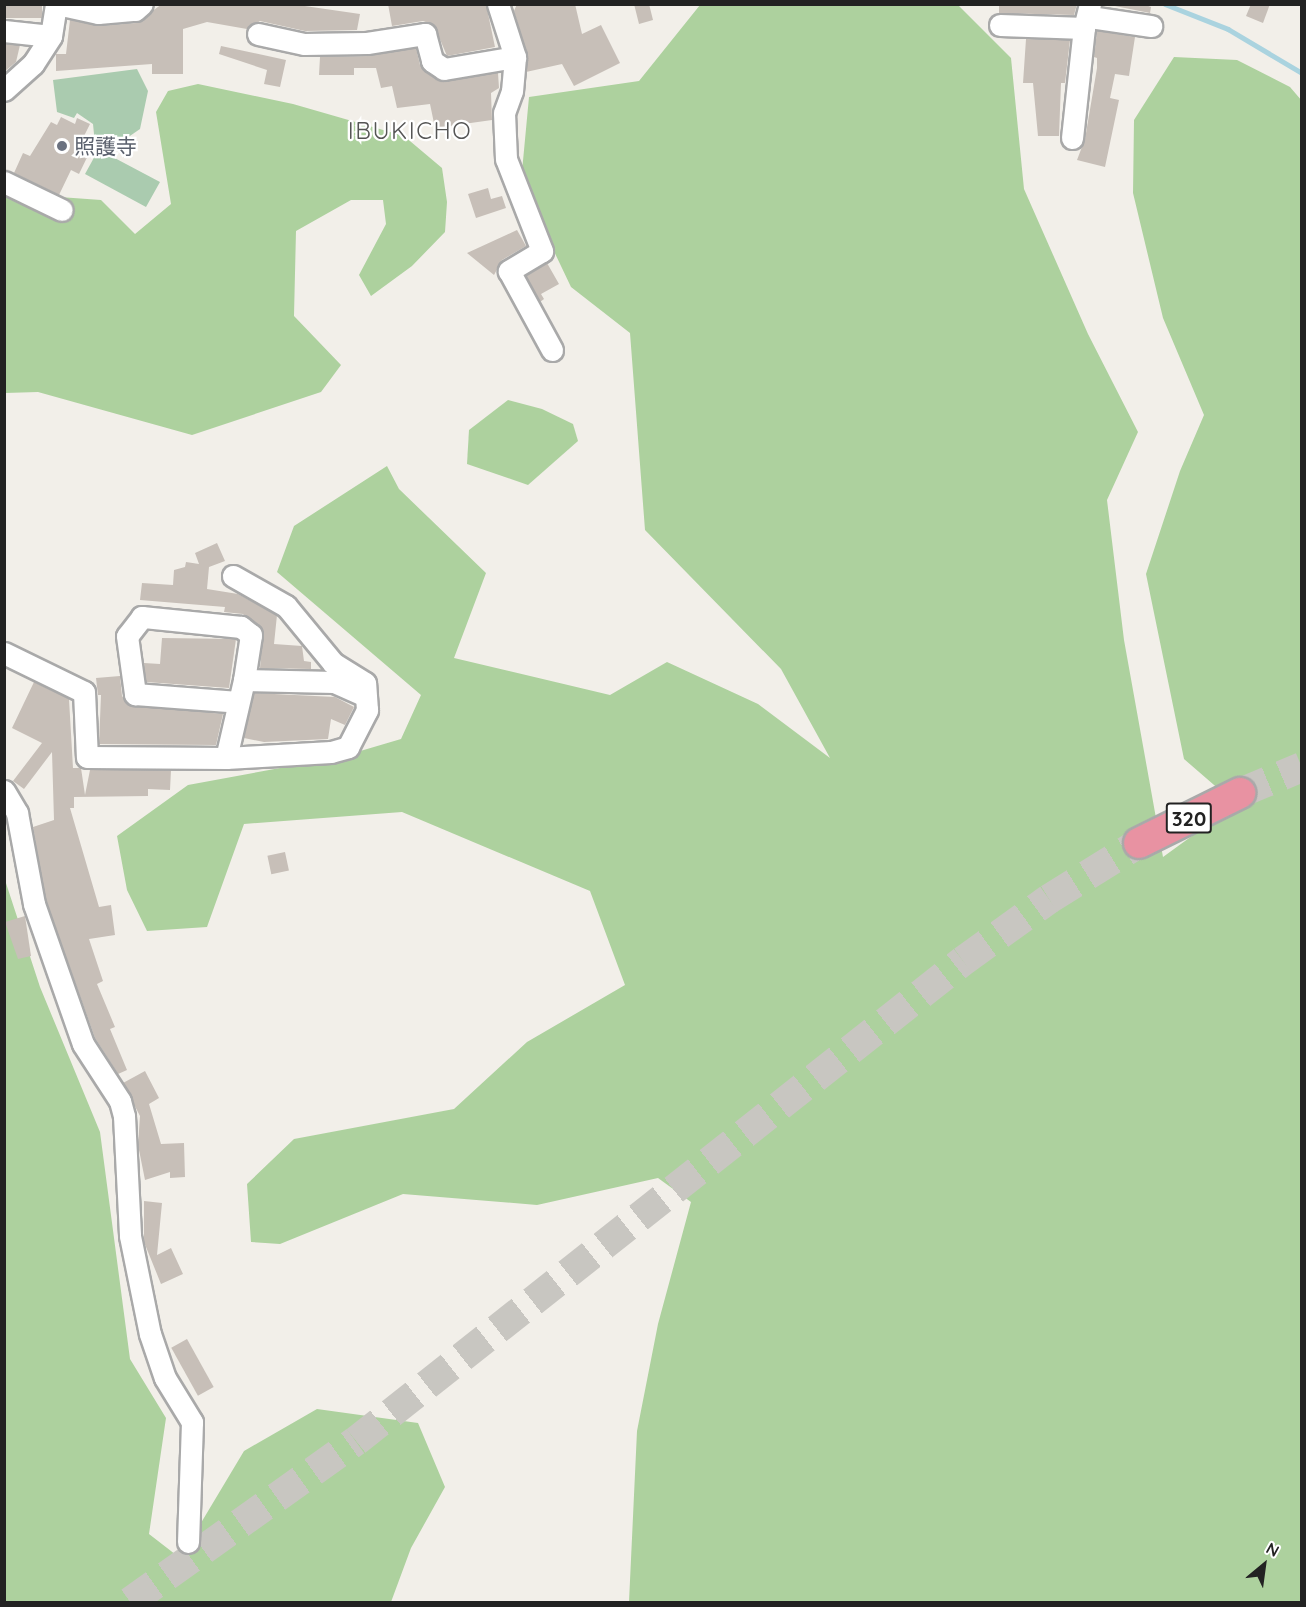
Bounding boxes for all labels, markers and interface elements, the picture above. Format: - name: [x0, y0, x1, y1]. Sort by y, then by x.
- district label: IBUKICHO: [348, 117, 472, 145]
- place label: 照護寺: [74, 133, 137, 159]
- marker: 照護寺: [55, 139, 69, 153]
- road number: 320: [1165, 801, 1213, 835]
- north arrow: [1234, 1535, 1294, 1595]
- text: N: [1263, 1538, 1283, 1561]

